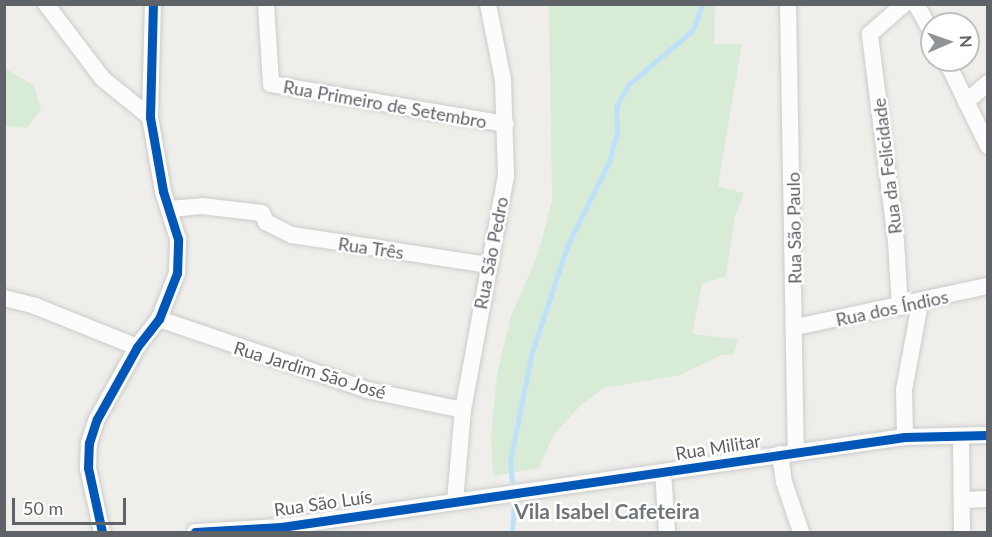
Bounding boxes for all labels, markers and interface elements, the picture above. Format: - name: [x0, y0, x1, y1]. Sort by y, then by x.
- north arrow: [920, 12, 980, 72]
- text: N: [957, 35, 976, 48]
- street label: Rua Primeiro de Setembro: [282, 75, 488, 133]
- street label: Rua da Felicidade: [868, 97, 906, 235]
- street label: Rua São Paulo: [782, 172, 806, 284]
- street label: Rua São Pedro: [470, 195, 512, 311]
- street label: Rua Três: [337, 233, 405, 263]
- street label: Rua dos Índios: [834, 286, 950, 330]
- street label: Rua Jardim São José: [231, 336, 389, 404]
- street label: Rua Militar: [674, 430, 762, 464]
- street label: Rua São Luís: [273, 485, 373, 521]
- scale bar: [15, 486, 129, 524]
- text: 50 m: [23, 497, 63, 519]
- district label: Vila Isabel Cafeteira: [514, 498, 700, 524]

